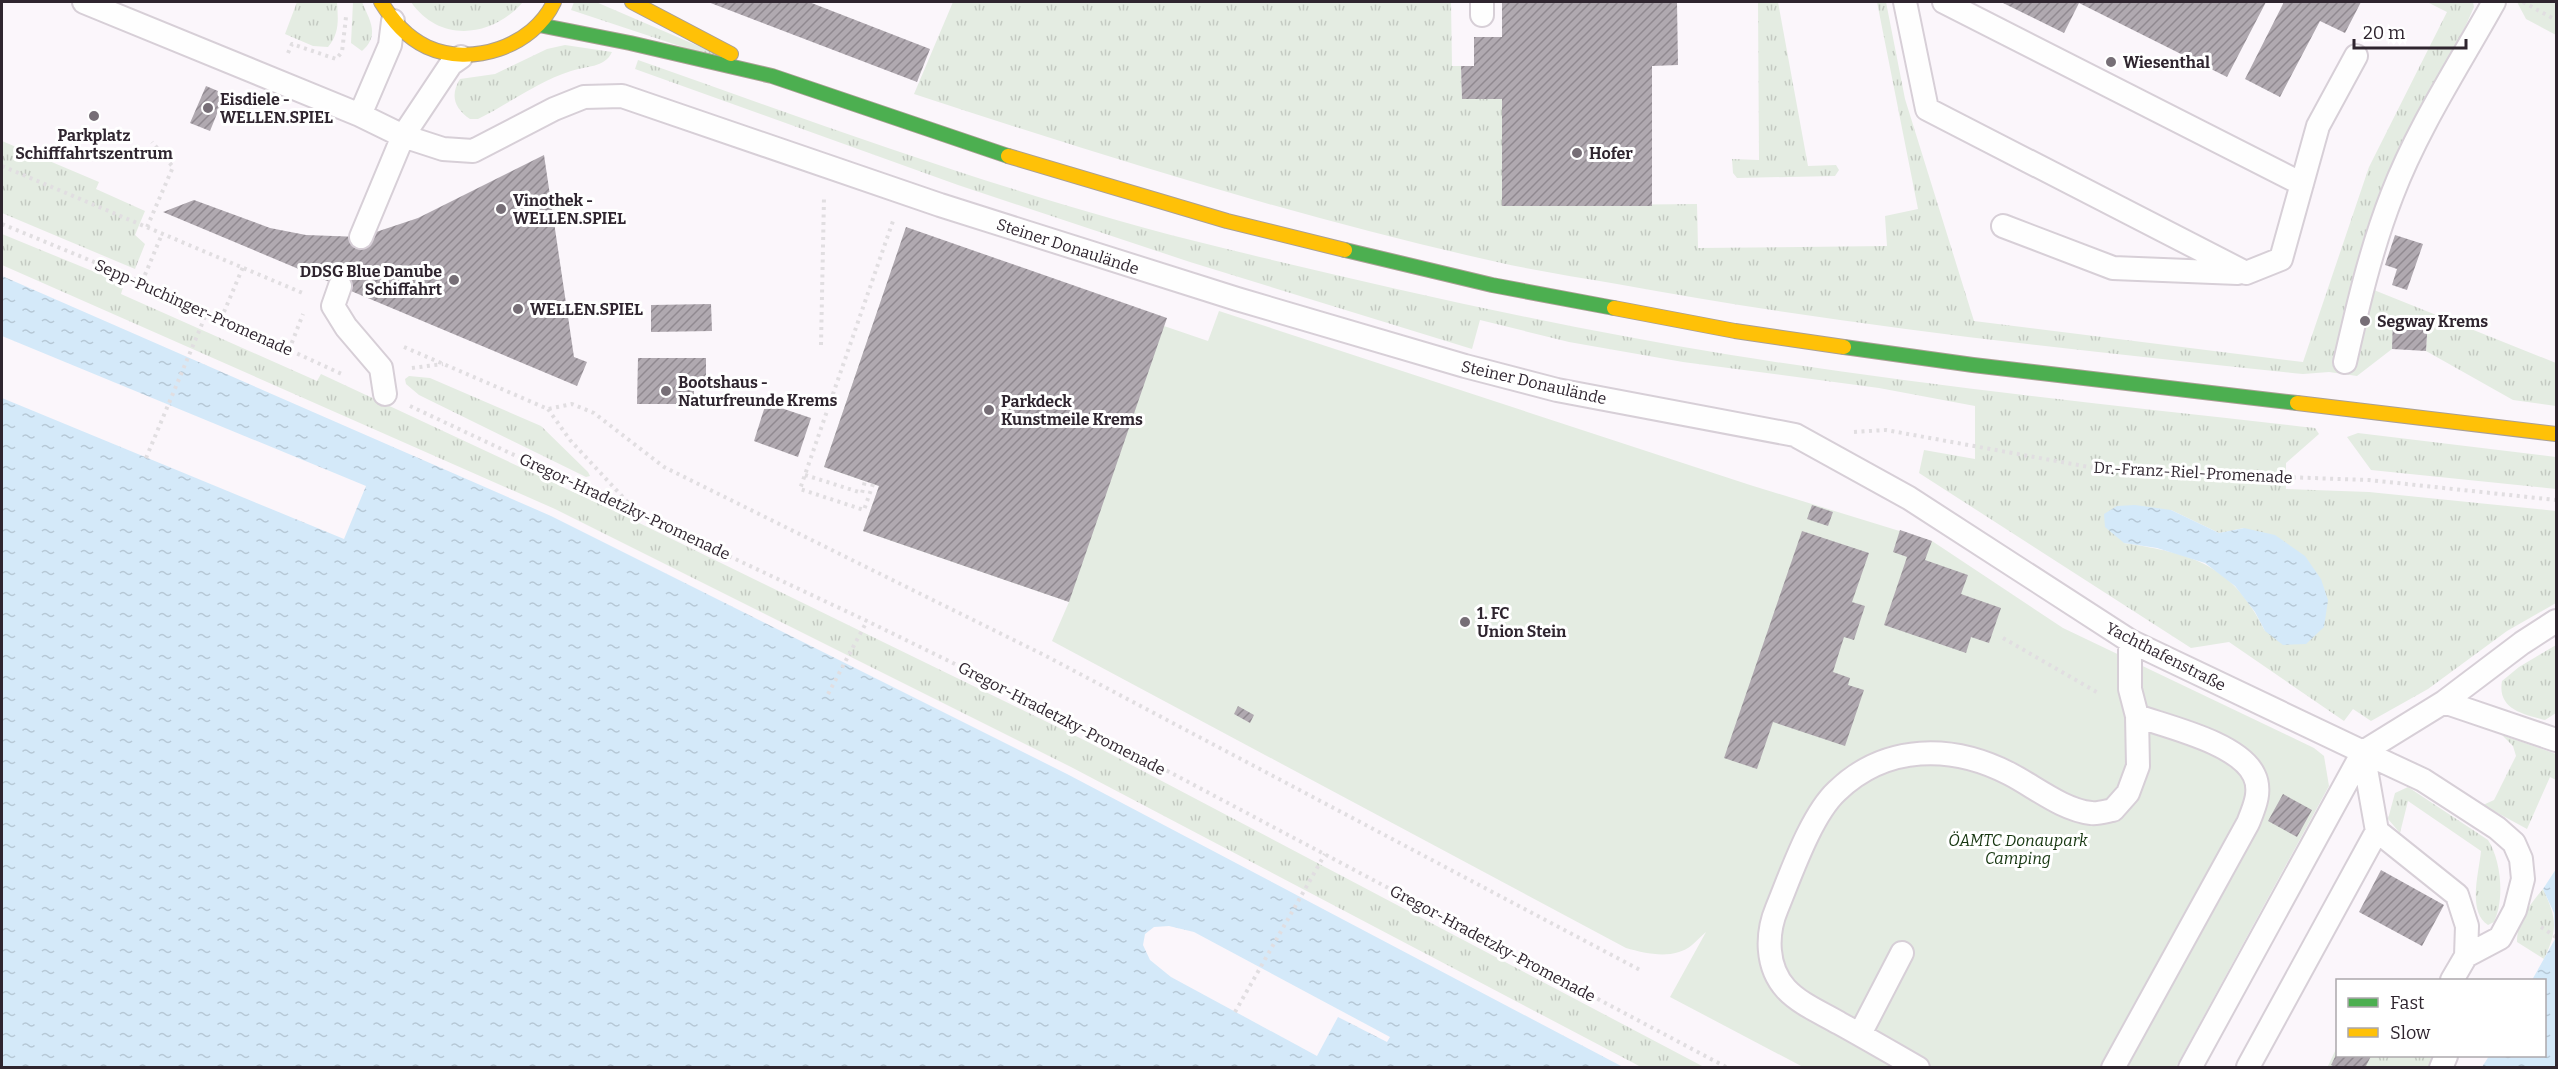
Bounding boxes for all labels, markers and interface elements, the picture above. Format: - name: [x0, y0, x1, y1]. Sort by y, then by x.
- scale bar: [2354, 12, 2466, 50]
- text: 20 m: [2363, 22, 2405, 44]
- place label: Wiesenthal: [2123, 53, 2210, 72]
- marker: Wiesenthal: [2104, 55, 2118, 69]
- place label: Eisdiele - WELLEN.SPIEL: [220, 90, 333, 127]
- marker: Eisdiele - WELLEN.SPIEL: [201, 101, 215, 115]
- marker: Parkplatz Schifffahrtszentrum: [87, 109, 101, 123]
- place label: Parkplatz Schifffahrtszentrum: [15, 126, 173, 163]
- place label: Hofer: [1589, 144, 1633, 163]
- marker: Hofer: [1570, 146, 1584, 160]
- place label: Vinothek - WELLEN.SPIEL: [513, 191, 626, 228]
- marker: Vinothek - WELLEN.SPIEL: [494, 202, 508, 216]
- street label: Steiner Donaulände: [994, 214, 1141, 278]
- street label: Sepp-Puchinger-Promenade: [92, 255, 296, 360]
- place label: DDSG Blue Danube Schiffahrt: [300, 262, 443, 299]
- marker: DDSG Blue Danube Schiffahrt: [447, 273, 461, 287]
- place label: WELLEN.SPIEL: [530, 300, 643, 319]
- marker: WELLEN.SPIEL: [511, 302, 525, 316]
- place label: Segway Krems: [2377, 312, 2488, 331]
- marker: Segway Krems: [2358, 314, 2372, 328]
- street label: Steiner Donaulände: [1459, 357, 1608, 408]
- place label: Bootshaus - Naturfreunde Krems: [678, 373, 837, 410]
- marker: Bootshaus - Naturfreunde Krems: [659, 384, 673, 398]
- place label: Parkdeck Kunstmeile Krems: [1001, 392, 1143, 429]
- marker: Parkdeck Kunstmeile Krems: [982, 403, 996, 417]
- street label: Gregor-Hradetzky-Promenade: [516, 449, 733, 564]
- street label: Dr.-Franz-Riel-Promenade: [2093, 458, 2293, 487]
- place label: 1. FC Union Stein: [1477, 604, 1567, 641]
- marker: 1. FC Union Stein: [1458, 615, 1472, 629]
- street label: Yachthafenstraße: [2103, 618, 2229, 695]
- street label: Gregor-Hradetzky-Promenade: [955, 658, 1169, 779]
- park label: ÖAMTC Donaupark Camping: [1948, 831, 2088, 868]
- street label: Gregor-Hradetzky-Promenade: [1387, 881, 1599, 1006]
- legend: [2336, 979, 2546, 1057]
- text: Fast: [2390, 992, 2425, 1014]
- text: Slow: [2390, 1022, 2431, 1044]

